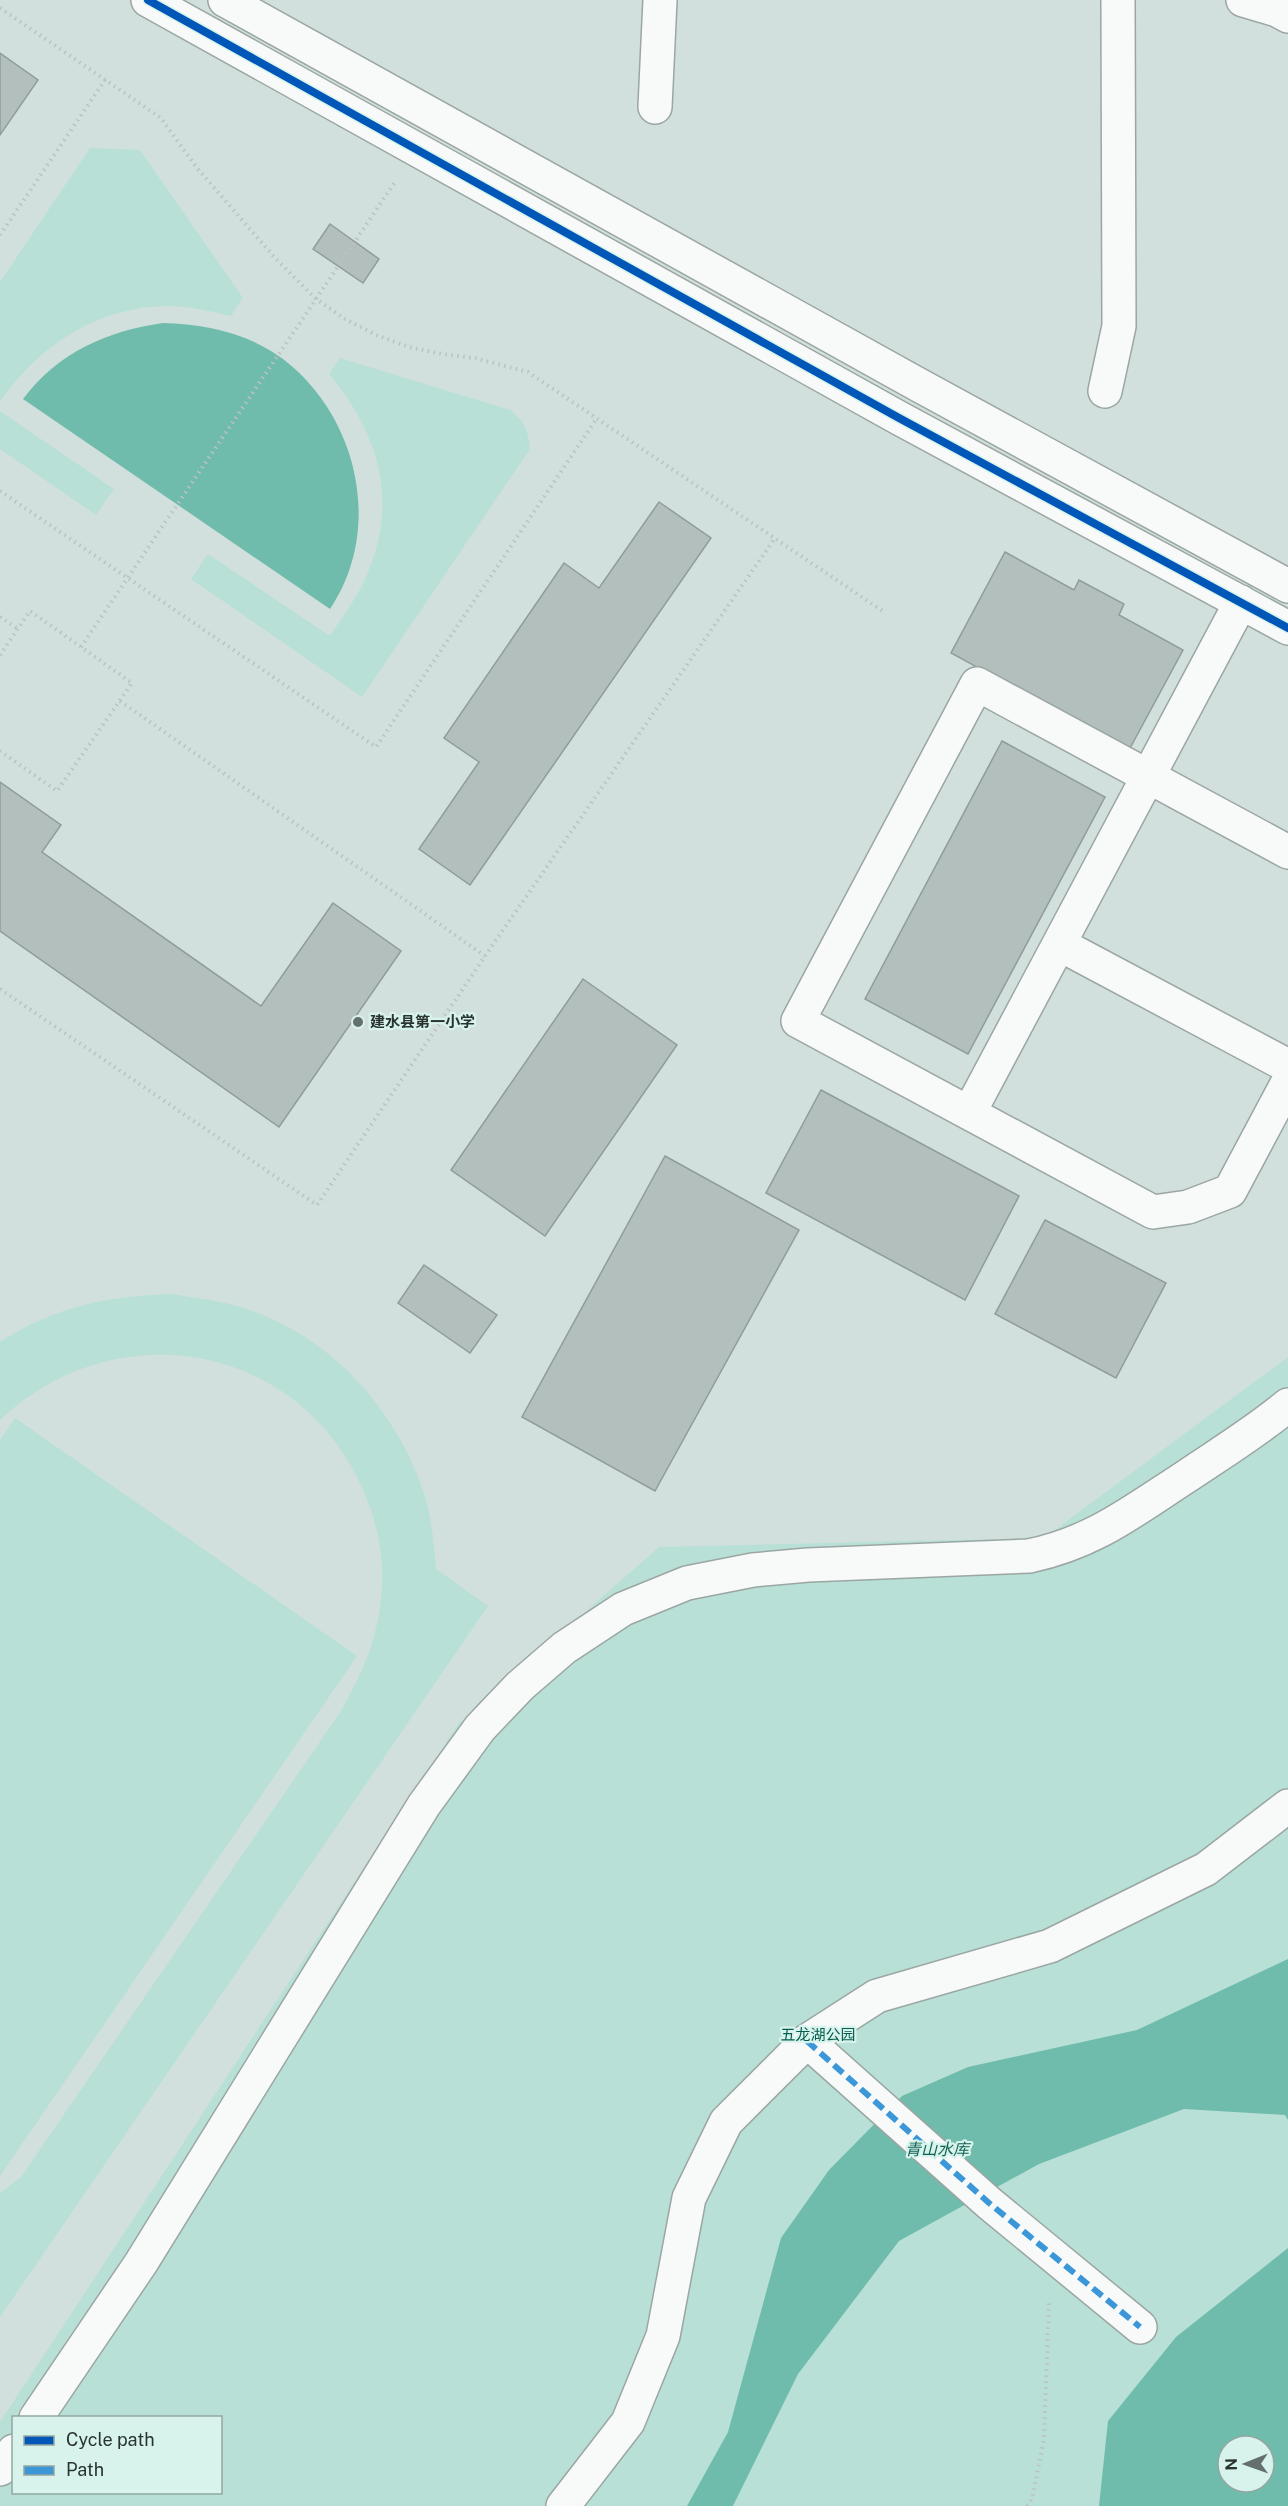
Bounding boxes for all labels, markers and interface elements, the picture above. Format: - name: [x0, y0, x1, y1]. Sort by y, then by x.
- place label: 建水县第一小学: [370, 1013, 475, 1030]
- marker: 建水县第一小学: [351, 1015, 365, 1029]
- park label: 五龙湖公园: [780, 2026, 856, 2043]
- water label: 青山水库: [905, 2140, 972, 2159]
- legend: [12, 2416, 222, 2494]
- text: Cycle path: [66, 2429, 155, 2450]
- north arrow: [1216, 2434, 1276, 2494]
- text: N: [1222, 2458, 1241, 2471]
- text: Path: [66, 2459, 104, 2480]

